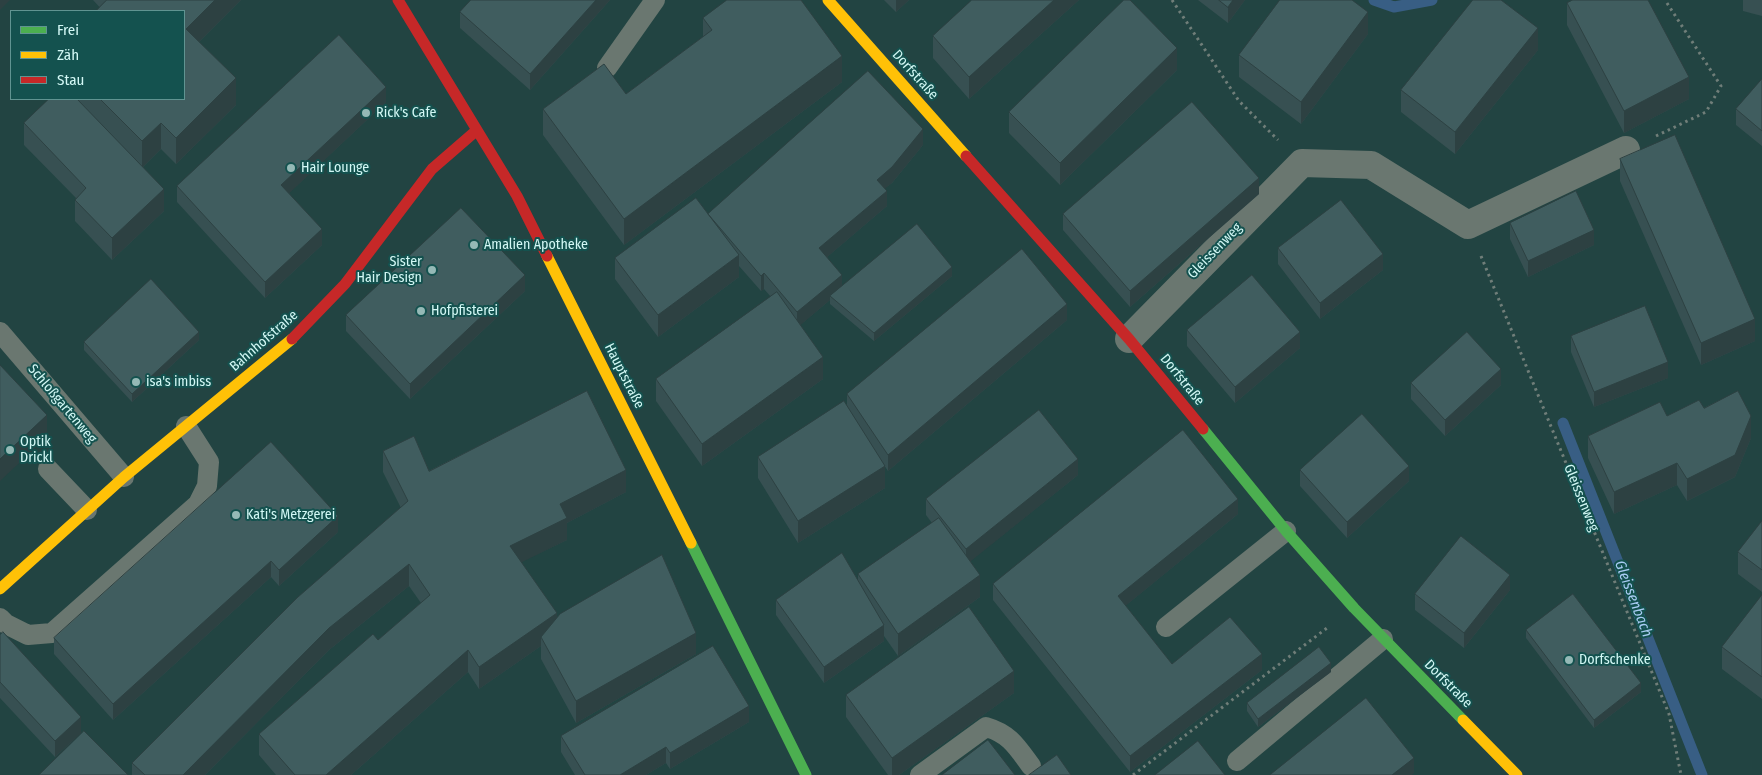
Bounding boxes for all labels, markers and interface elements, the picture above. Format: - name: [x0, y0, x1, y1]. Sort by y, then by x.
- legend: [10, 10, 185, 100]
- text: Frei: [57, 21, 79, 39]
- text: Zäh: [57, 46, 79, 64]
- street label: Dorfstraße: [888, 47, 942, 103]
- text: Stau: [57, 71, 84, 89]
- place label: Rick's Cafe: [376, 105, 437, 121]
- marker: Rick's Cafe: [360, 107, 372, 119]
- place label: Hair Lounge: [301, 160, 369, 176]
- marker: Hair Lounge: [285, 162, 297, 174]
- street label: Gleissenweg: [1184, 220, 1246, 282]
- place label: Amalien Apotheke: [484, 237, 588, 253]
- marker: Amalien Apotheke: [468, 239, 480, 251]
- place label: Sister Hair Design: [356, 254, 422, 286]
- marker: Sister Hair Design: [426, 264, 438, 276]
- place label: Hofpfisterei: [431, 303, 498, 319]
- marker: Hofpfisterei: [415, 305, 427, 317]
- street label: Bahnhofstraße: [227, 307, 301, 375]
- street label: Hauptstraße: [600, 341, 648, 411]
- street label: Dorfstraße: [1156, 351, 1208, 409]
- street label: Schloßgartenweg: [24, 361, 100, 447]
- place label: isa's imbiss: [146, 374, 211, 390]
- marker: isa's imbiss: [130, 376, 142, 388]
- place label: Optik Drickl: [20, 434, 53, 467]
- marker: Optik Drickl: [4, 444, 16, 456]
- street label: Gleissenweg: [1560, 462, 1602, 534]
- place label: Kati's Metzgerei: [246, 507, 335, 523]
- marker: Kati's Metzgerei: [230, 509, 242, 521]
- water label: Gleissenbach: [1610, 558, 1656, 640]
- place label: Dorfschenke: [1579, 652, 1651, 668]
- marker: Dorfschenke: [1563, 654, 1575, 666]
- street label: Dorfstraße: [1421, 657, 1475, 711]

